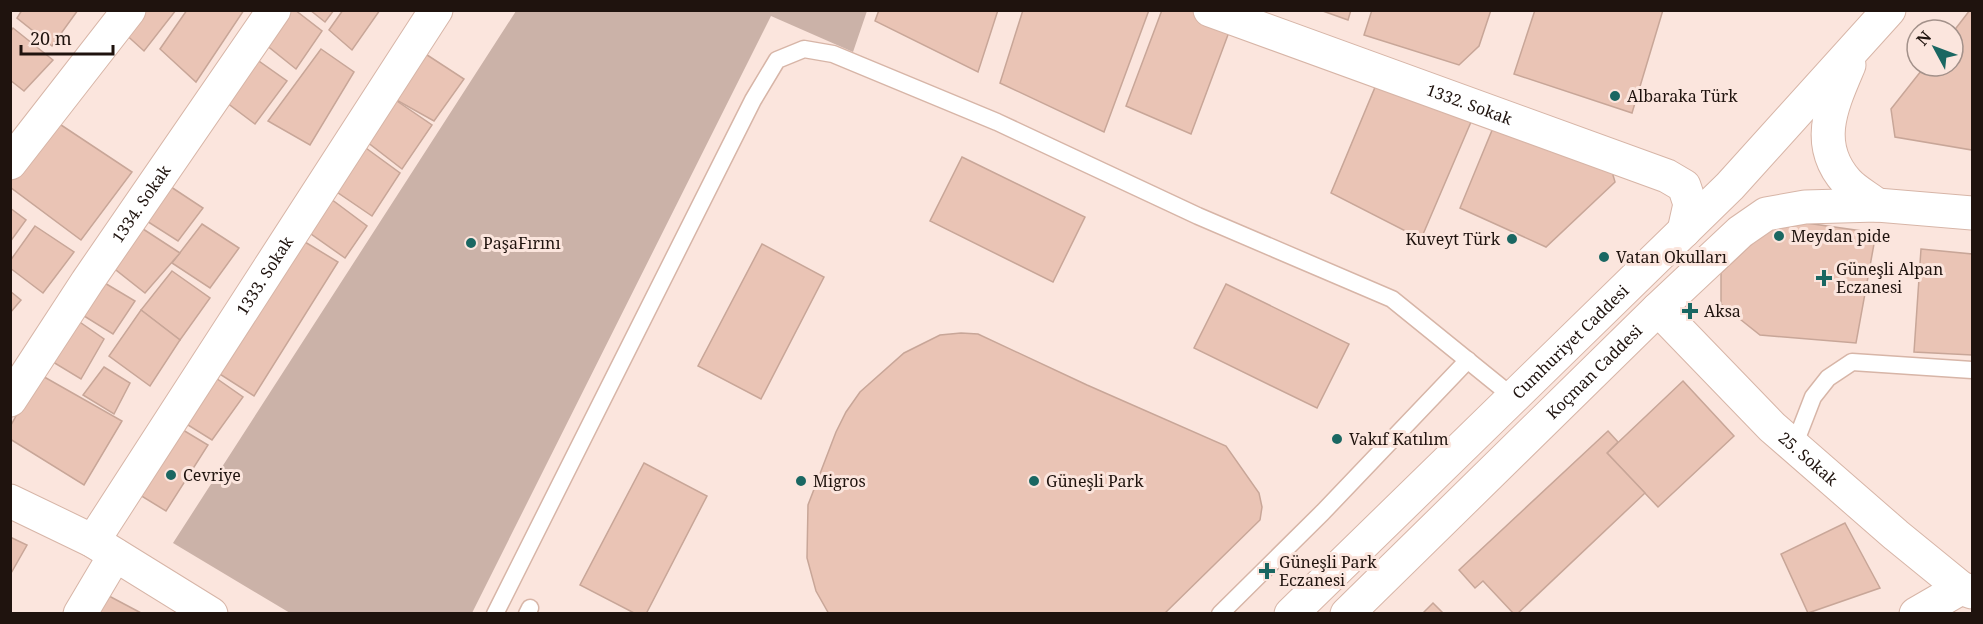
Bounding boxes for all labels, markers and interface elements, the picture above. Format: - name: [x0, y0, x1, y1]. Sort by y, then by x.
- scale bar: [21, 18, 112, 56]
- north arrow: [1905, 18, 1965, 78]
- text: 20 m: [30, 26, 72, 50]
- text: N: [1911, 26, 1936, 50]
- street label: 1332. Sokak: [1423, 79, 1516, 130]
- place label: Albaraka Türk: [1627, 85, 1738, 107]
- marker: Albaraka Türk: [1608, 89, 1622, 103]
- street label: 1334. Sokak: [106, 160, 176, 247]
- place label: Meydan pide: [1791, 225, 1890, 247]
- place label: Kuveyt Türk: [1405, 228, 1501, 250]
- marker: Meydan pide: [1772, 229, 1786, 243]
- street label: 1333. Sokak: [231, 231, 298, 319]
- place label: PaşaFırını: [483, 232, 561, 254]
- marker: Kuveyt Türk: [1505, 232, 1519, 246]
- marker: PaşaFırını: [464, 236, 478, 250]
- place label: Vatan Okulları: [1616, 246, 1727, 268]
- marker: Vatan Okulları: [1597, 250, 1611, 264]
- place label: Güneşli Alpan Eczanesi: [1836, 258, 1943, 298]
- marker: Güneşli Alpan Eczanesi: [1817, 271, 1831, 285]
- street label: Cumhuriyet Caddesi: [1507, 280, 1633, 404]
- place label: Aksa: [1704, 300, 1741, 322]
- marker: Aksa: [1681, 302, 1699, 320]
- street label: Koçman Caddesi: [1541, 320, 1647, 424]
- street label: 25. Sokak: [1774, 427, 1843, 491]
- place label: Vakıf Katılım: [1349, 428, 1449, 450]
- marker: Vakıf Katılım: [1330, 432, 1344, 446]
- place label: Cevriye: [183, 464, 241, 486]
- marker: Cevriye: [164, 468, 178, 482]
- place label: Migros: [813, 470, 866, 492]
- place label: Güneşli Park: [1046, 470, 1144, 492]
- marker: Migros: [794, 474, 808, 488]
- marker: Güneşli Park: [1027, 474, 1041, 488]
- place label: Güneşli Park Eczanesi: [1279, 551, 1377, 591]
- marker: Güneşli Park Eczanesi: [1260, 564, 1274, 578]

